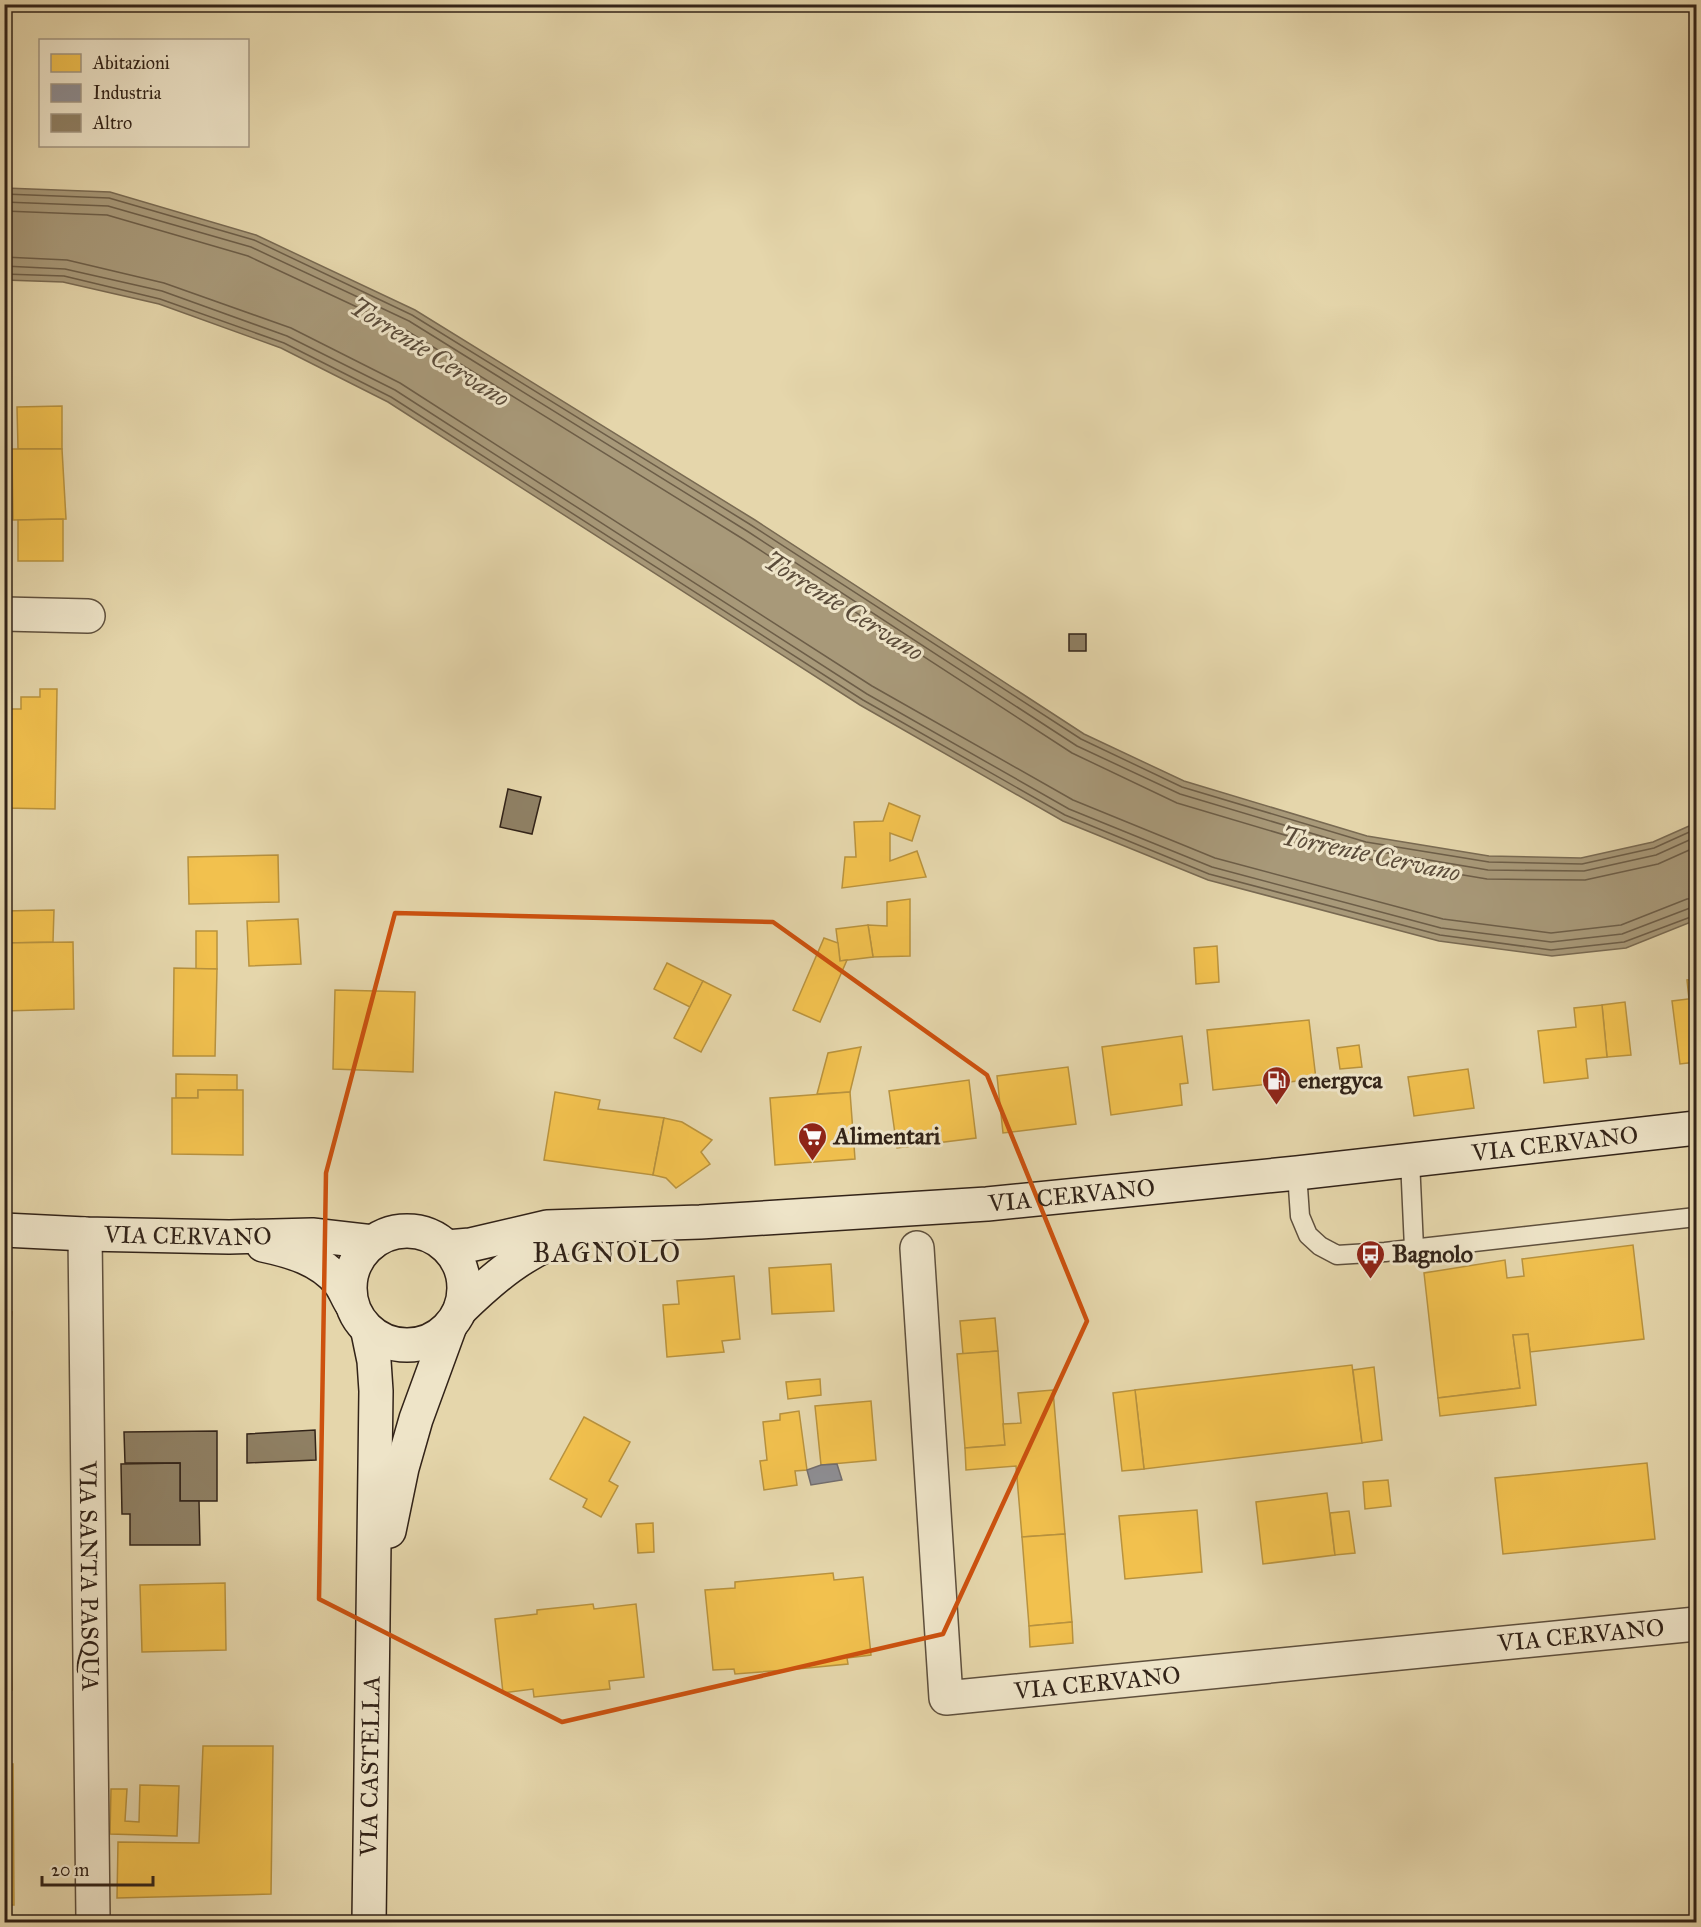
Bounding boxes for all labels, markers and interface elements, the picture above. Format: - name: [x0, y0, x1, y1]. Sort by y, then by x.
- legend: [39, 39, 249, 147]
- text: Abitazioni: [92, 52, 170, 74]
- text: Industria: [93, 82, 162, 104]
- text: Altro: [92, 112, 132, 134]
- water label: Torrente Cervano: [344, 290, 516, 414]
- water label: Torrente Cervano: [758, 544, 930, 668]
- water label: Torrente Cervano: [1279, 819, 1464, 889]
- fuel station icon: energyca: [1261, 1064, 1293, 1106]
- place label: energyca: [1298, 1065, 1383, 1095]
- supermarket icon: Alimentari: [797, 1120, 829, 1162]
- street label: VIA CERVANO: [1469, 1120, 1640, 1168]
- place label: Alimentari: [832, 1121, 941, 1151]
- street label: VIA CERVANO: [986, 1172, 1156, 1219]
- street label: VIA CERVANO: [103, 1219, 272, 1252]
- district label: BAGNOLO: [532, 1236, 682, 1269]
- bus stop icon: Bagnolo: [1355, 1238, 1387, 1280]
- place label: Bagnolo: [1392, 1239, 1473, 1269]
- street label: VIA SANTA PASQUA: [73, 1460, 105, 1691]
- street label: VIA CERVANO: [1495, 1612, 1666, 1659]
- street label: VIA CERVANO: [1012, 1660, 1182, 1706]
- street label: VIA CASTELLA: [353, 1675, 387, 1858]
- scale bar: [42, 1849, 153, 1887]
- text: 20 m: [51, 1859, 89, 1881]

